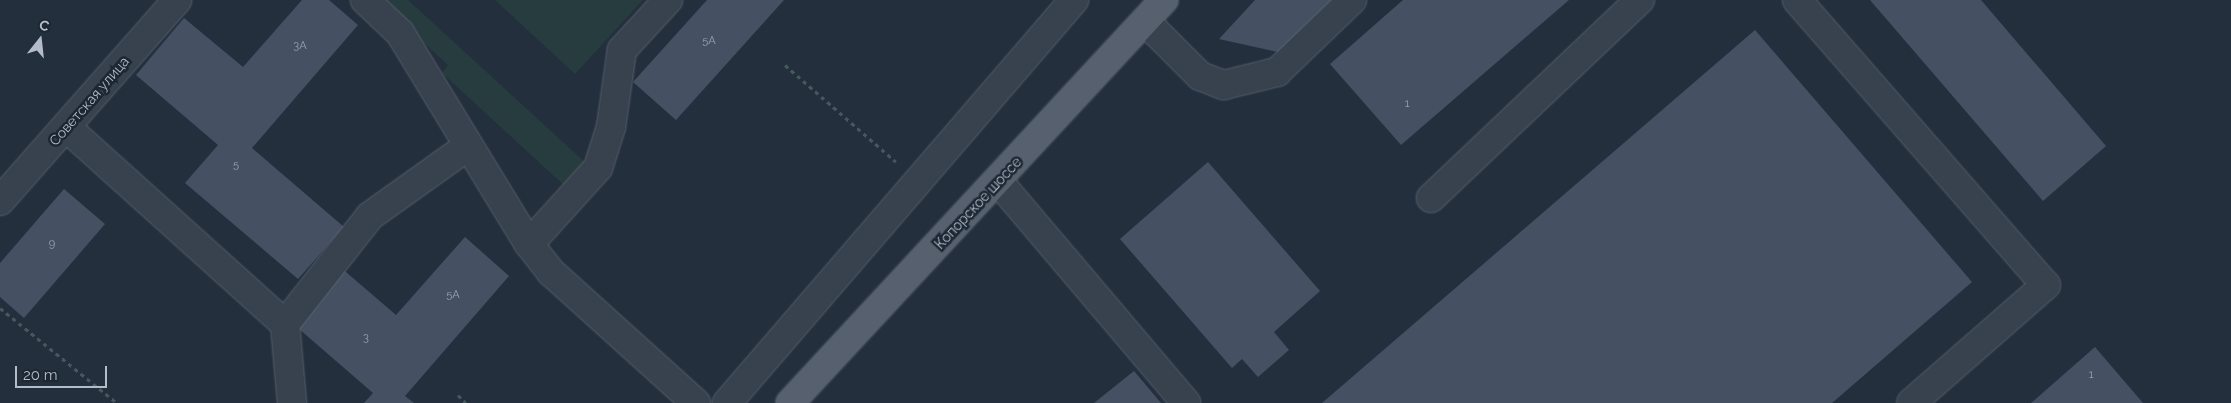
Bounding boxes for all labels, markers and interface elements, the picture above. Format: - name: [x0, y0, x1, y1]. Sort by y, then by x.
- north arrow: [15, 15, 65, 65]
- text: С: [37, 17, 51, 35]
- house number: 5А: [702, 34, 716, 48]
- house number: 3А: [293, 39, 307, 53]
- street label: Советская улица: [45, 53, 133, 149]
- house number: 1: [1405, 97, 1409, 111]
- street label: Копорское шоссе: [931, 154, 1025, 252]
- house number: 5: [233, 158, 239, 172]
- house number: 9: [49, 237, 55, 251]
- house number: 5А: [446, 288, 460, 302]
- house number: 3: [363, 331, 369, 345]
- scale bar: [18, 356, 110, 388]
- text: 20 m: [23, 366, 58, 384]
- house number: 1: [2089, 368, 2093, 382]

